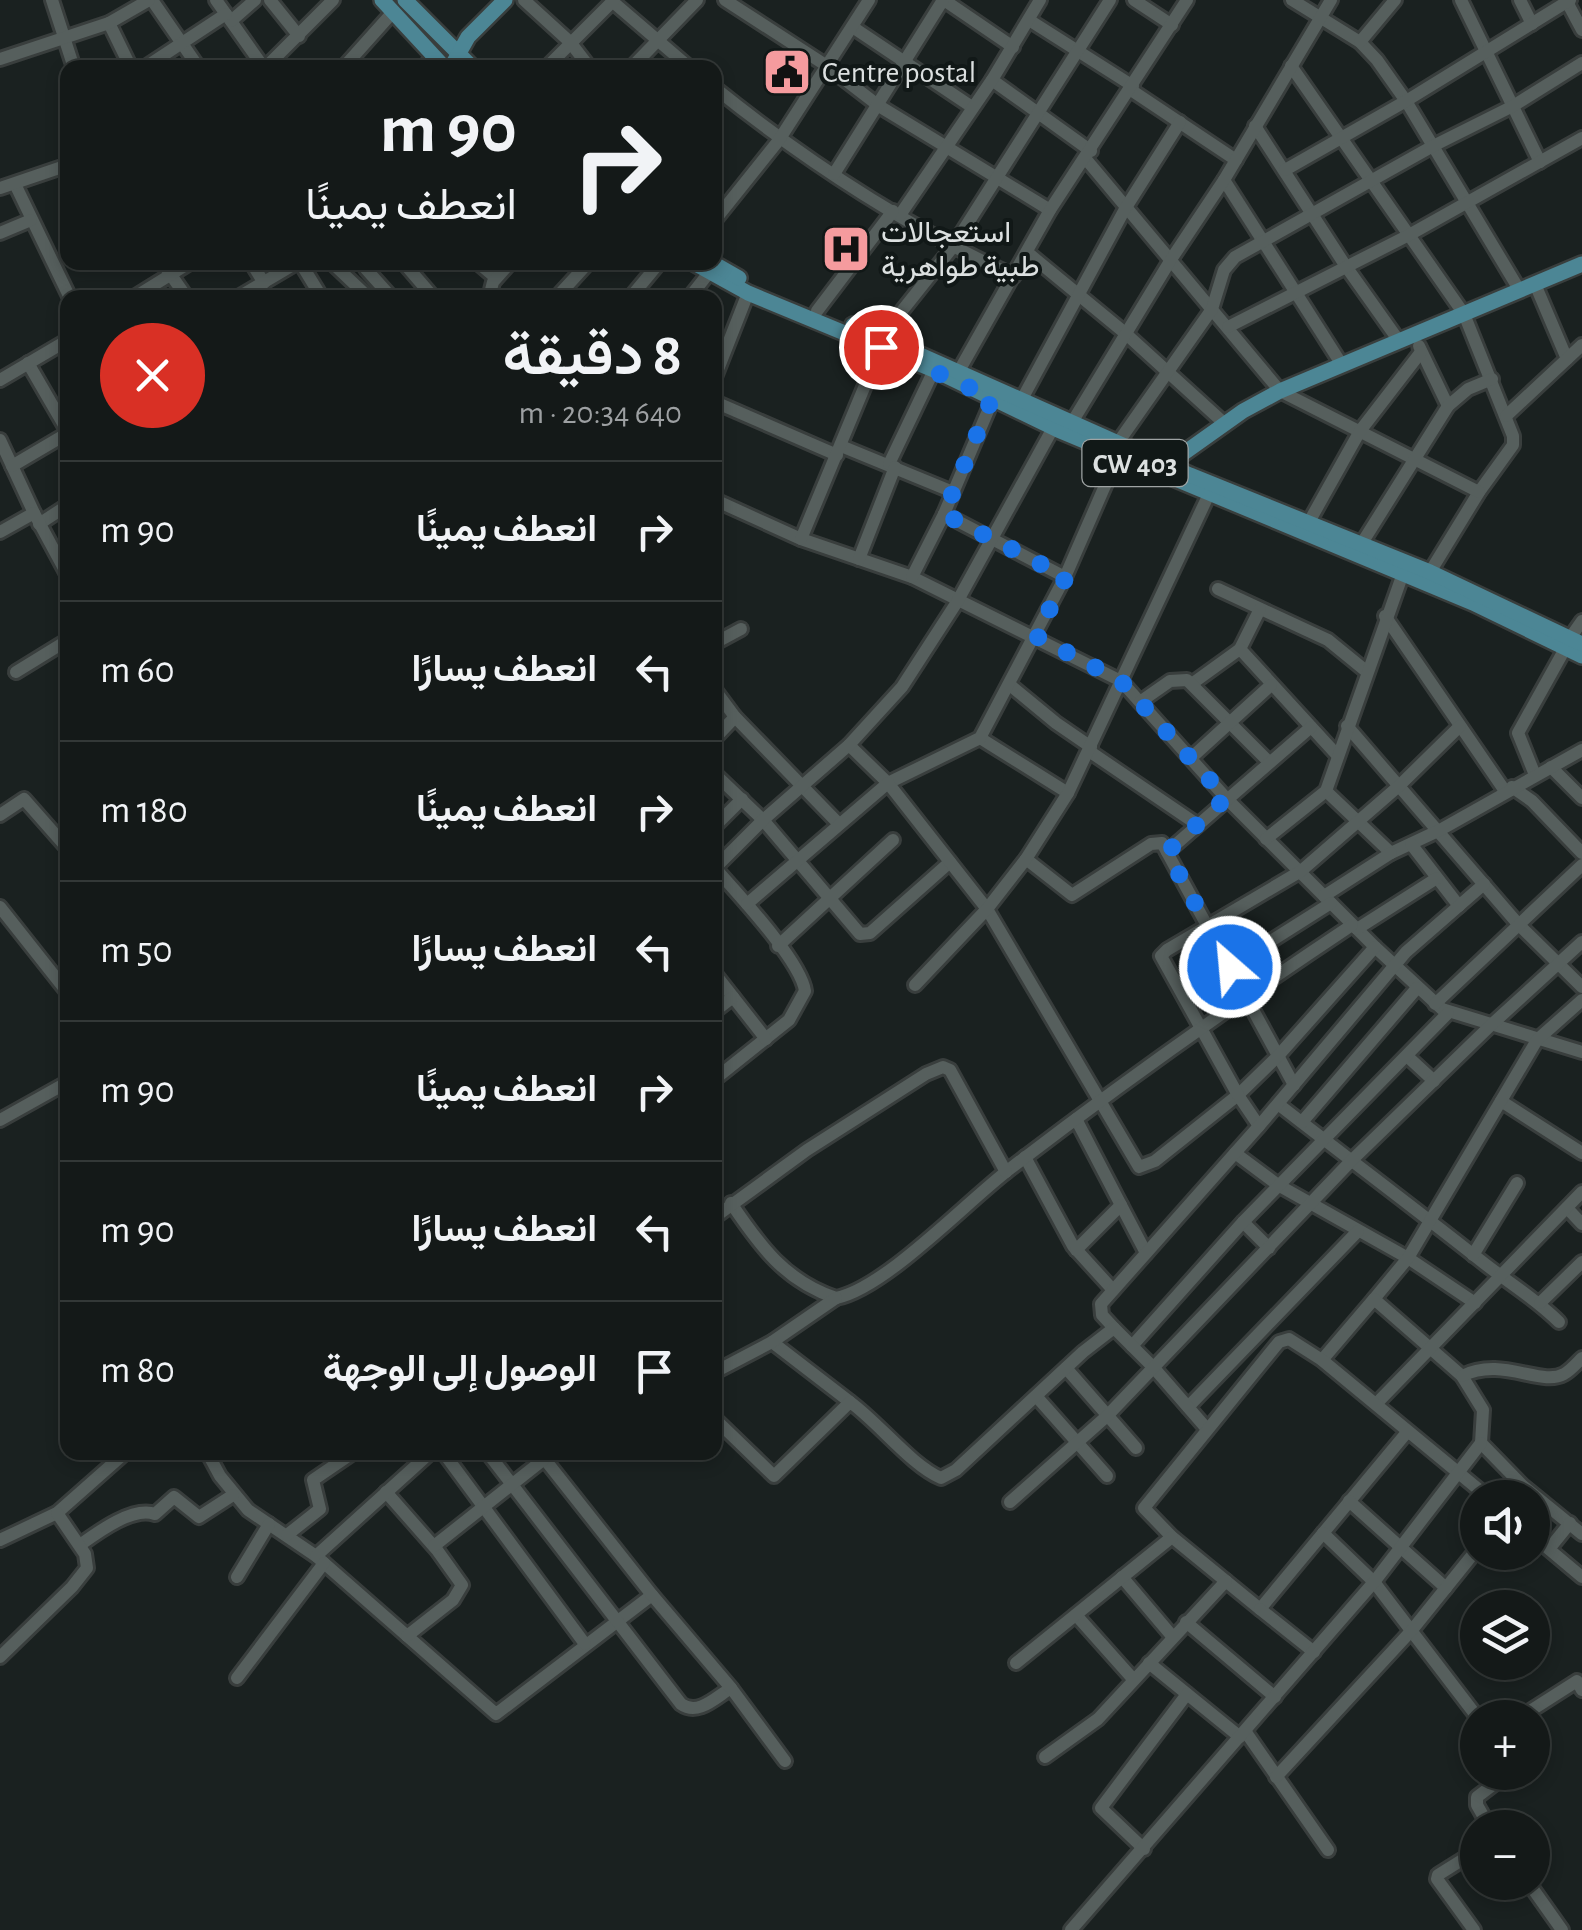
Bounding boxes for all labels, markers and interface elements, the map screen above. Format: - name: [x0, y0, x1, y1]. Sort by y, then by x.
- public building icon: Centre postal: [761, 46, 813, 98]
- place label: Centre postal: [822, 58, 976, 88]
- text: 90 m: [380, 95, 517, 165]
- icon: right: [552, 100, 682, 230]
- text: انعطف يمينًا: [305, 183, 517, 228]
- place label: استعجالات طبية طواهرية: [881, 218, 1040, 284]
- hospital icon: استعجالات طبية طواهرية: [820, 223, 872, 275]
- pin: [839, 305, 924, 390]
- icon: arrive: [854, 320, 909, 375]
- button: close: [100, 323, 205, 428]
- text: 8 دقيقة: [502, 326, 682, 386]
- text: 640 m · 20:34: [519, 397, 682, 429]
- road number: CW 403: [1082, 440, 1188, 486]
- icon: right: [627, 504, 682, 559]
- text: انعطف يمينًا: [416, 511, 597, 549]
- text: 90 m: [100, 512, 175, 550]
- icon: left: [627, 644, 682, 699]
- text: انعطف يسارًا: [411, 651, 597, 689]
- text: 60 m: [100, 652, 175, 690]
- icon: right: [627, 784, 682, 839]
- text: انعطف يمينًا: [416, 791, 597, 829]
- text: 180 m: [100, 792, 188, 830]
- position arrow: [1178, 915, 1282, 1019]
- icon: left: [627, 924, 682, 979]
- text: انعطف يسارًا: [411, 931, 597, 969]
- text: 50 m: [100, 932, 173, 970]
- icon: right: [627, 1064, 682, 1119]
- text: انعطف يمينًا: [416, 1071, 597, 1109]
- text: 90 m: [100, 1072, 175, 1110]
- icon: left: [627, 1204, 682, 1259]
- text: انعطف يسارًا: [411, 1211, 597, 1249]
- text: 90 m: [100, 1212, 175, 1250]
- icon: arrive: [627, 1344, 682, 1399]
- text: الوصول إلى الوجهة: [323, 1351, 597, 1389]
- text: 80 m: [100, 1352, 175, 1390]
- map controls: [1460, 1480, 1550, 1900]
- button: sound: [1460, 1480, 1550, 1570]
- button: layers: [1460, 1590, 1550, 1680]
- button: +: [1460, 1700, 1550, 1790]
- button: −: [1460, 1810, 1550, 1900]

